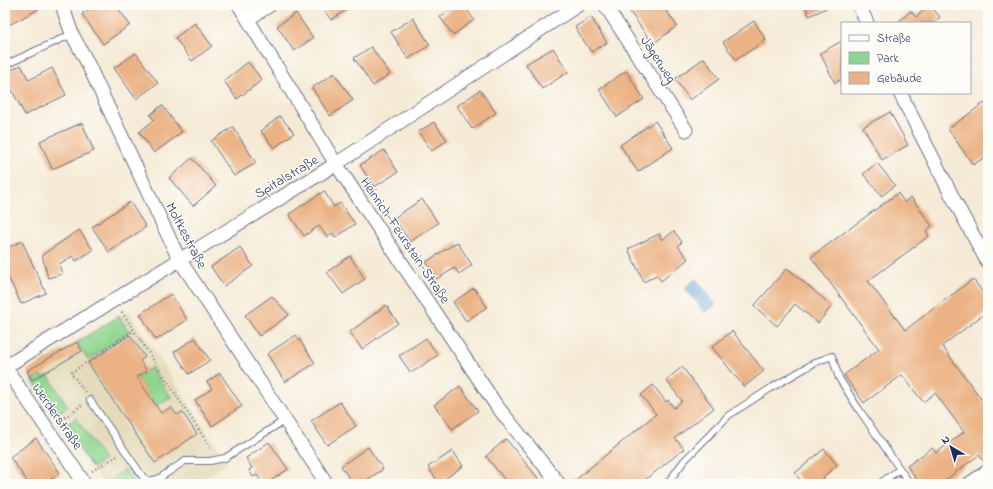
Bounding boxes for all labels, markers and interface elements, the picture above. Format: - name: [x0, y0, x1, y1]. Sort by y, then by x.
- legend: [841, 22, 971, 94]
- text: Straße: [877, 30, 911, 48]
- street label: Jägerweg: [634, 32, 681, 88]
- text: Park: [877, 50, 899, 68]
- text: Gebäude: [877, 70, 922, 88]
- street label: Spitalstraße: [251, 150, 323, 205]
- street label: Heinrich-Feurstein-Straße: [355, 173, 455, 309]
- street label: Moltkestraße: [159, 199, 212, 273]
- street label: Werderstraße: [26, 379, 88, 455]
- north arrow: [931, 427, 971, 467]
- text: N: [938, 431, 953, 449]

